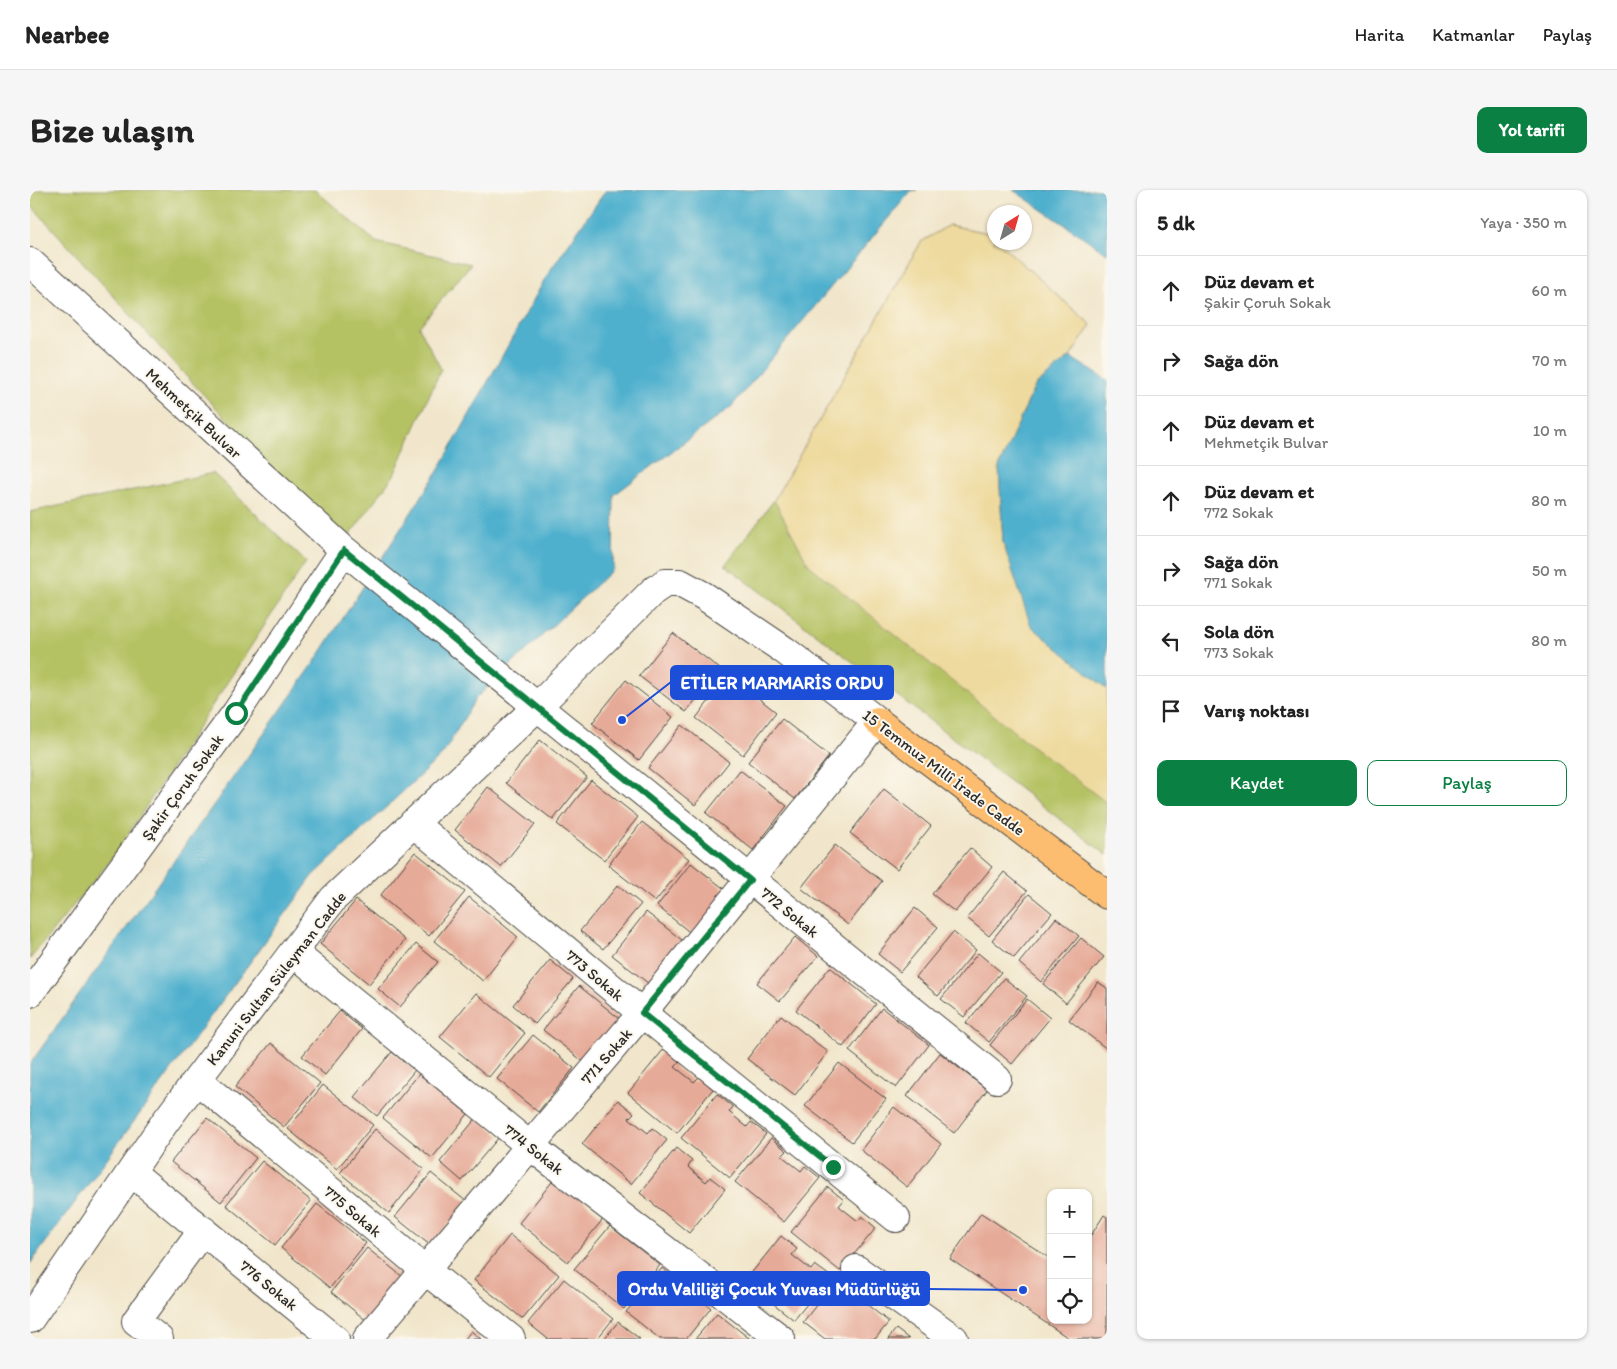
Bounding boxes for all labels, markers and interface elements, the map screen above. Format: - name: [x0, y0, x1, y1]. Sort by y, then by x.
- text: Nearbee: [25, 20, 109, 49]
- text: Harita: [1355, 24, 1404, 46]
- text: Katmanlar: [1432, 24, 1515, 46]
- text: Paylaş: [1543, 24, 1592, 46]
- button: Yol tarifi: [1477, 107, 1587, 153]
- text: Bize ulaşın: [30, 109, 194, 151]
- north arrow: [987, 205, 1032, 250]
- text: 5 dk: [1157, 210, 1195, 235]
- text: Yaya · 350 m: [1480, 213, 1567, 232]
- text: Düz devam et: [1204, 270, 1314, 293]
- icon: ahead: [1157, 277, 1185, 305]
- text: 60 m: [1532, 281, 1567, 300]
- text: Şakir Çoruh Sokak: [1204, 293, 1331, 312]
- icon: right: [1157, 347, 1185, 375]
- text: Sağa dön: [1204, 349, 1278, 372]
- text: 70 m: [1532, 351, 1567, 370]
- street label: Mehmetçik Bulvar: [142, 364, 246, 463]
- text: Düz devam et: [1204, 410, 1314, 433]
- icon: ahead: [1157, 417, 1185, 445]
- text: 10 m: [1533, 421, 1567, 440]
- text: Mehmetçik Bulvar: [1204, 433, 1328, 452]
- text: Düz devam et: [1204, 480, 1314, 503]
- icon: ahead: [1157, 487, 1185, 515]
- text: 80 m: [1531, 491, 1567, 510]
- text: 772 Sokak: [1204, 503, 1273, 522]
- text: Sağa dön: [1204, 550, 1278, 573]
- icon: right: [1157, 557, 1185, 585]
- text: 50 m: [1532, 561, 1567, 580]
- text: 771 Sokak: [1204, 573, 1272, 592]
- text: Sola dön: [1204, 620, 1274, 643]
- icon: left: [1157, 627, 1185, 655]
- text: 80 m: [1531, 631, 1567, 650]
- text: 773 Sokak: [1204, 643, 1274, 662]
- callout: ETİLER MARMARİS ORDU: [671, 666, 893, 699]
- text: ETİLER MARMARİS ORDU: [680, 672, 884, 694]
- icon: arrive: [1157, 697, 1185, 725]
- text: Varış noktası: [1204, 699, 1309, 722]
- route start: [225, 702, 248, 725]
- street label: 15 Temmuz Millî İrade Cadde: [859, 705, 1029, 840]
- street label: Şakir Çoruh Sokak: [137, 730, 228, 844]
- button: Kaydet: [1157, 760, 1357, 806]
- button: Paylaş: [1367, 760, 1567, 806]
- street label: 772 Sokak: [757, 883, 823, 942]
- street label: Kanuni Sultan Süleyman Cadde: [203, 887, 350, 1069]
- street label: 773 Sokak: [562, 946, 627, 1005]
- street label: 771 Sokak: [577, 1024, 636, 1088]
- street label: 774 Sokak: [500, 1120, 567, 1179]
- route end: [822, 1156, 845, 1179]
- street label: 775 Sokak: [320, 1182, 385, 1241]
- map controls: [1047, 1189, 1092, 1324]
- button: +: [1047, 1189, 1092, 1234]
- button: −: [1047, 1234, 1092, 1279]
- street label: 776 Sokak: [236, 1256, 302, 1315]
- callout: Ordu Valiliği Çocuk Yuvası Müdürlüğü: [618, 1272, 929, 1305]
- text: Ordu Valiliği Çocuk Yuvası Müdürlüğü: [628, 1278, 920, 1300]
- button: locate: [1047, 1279, 1092, 1324]

